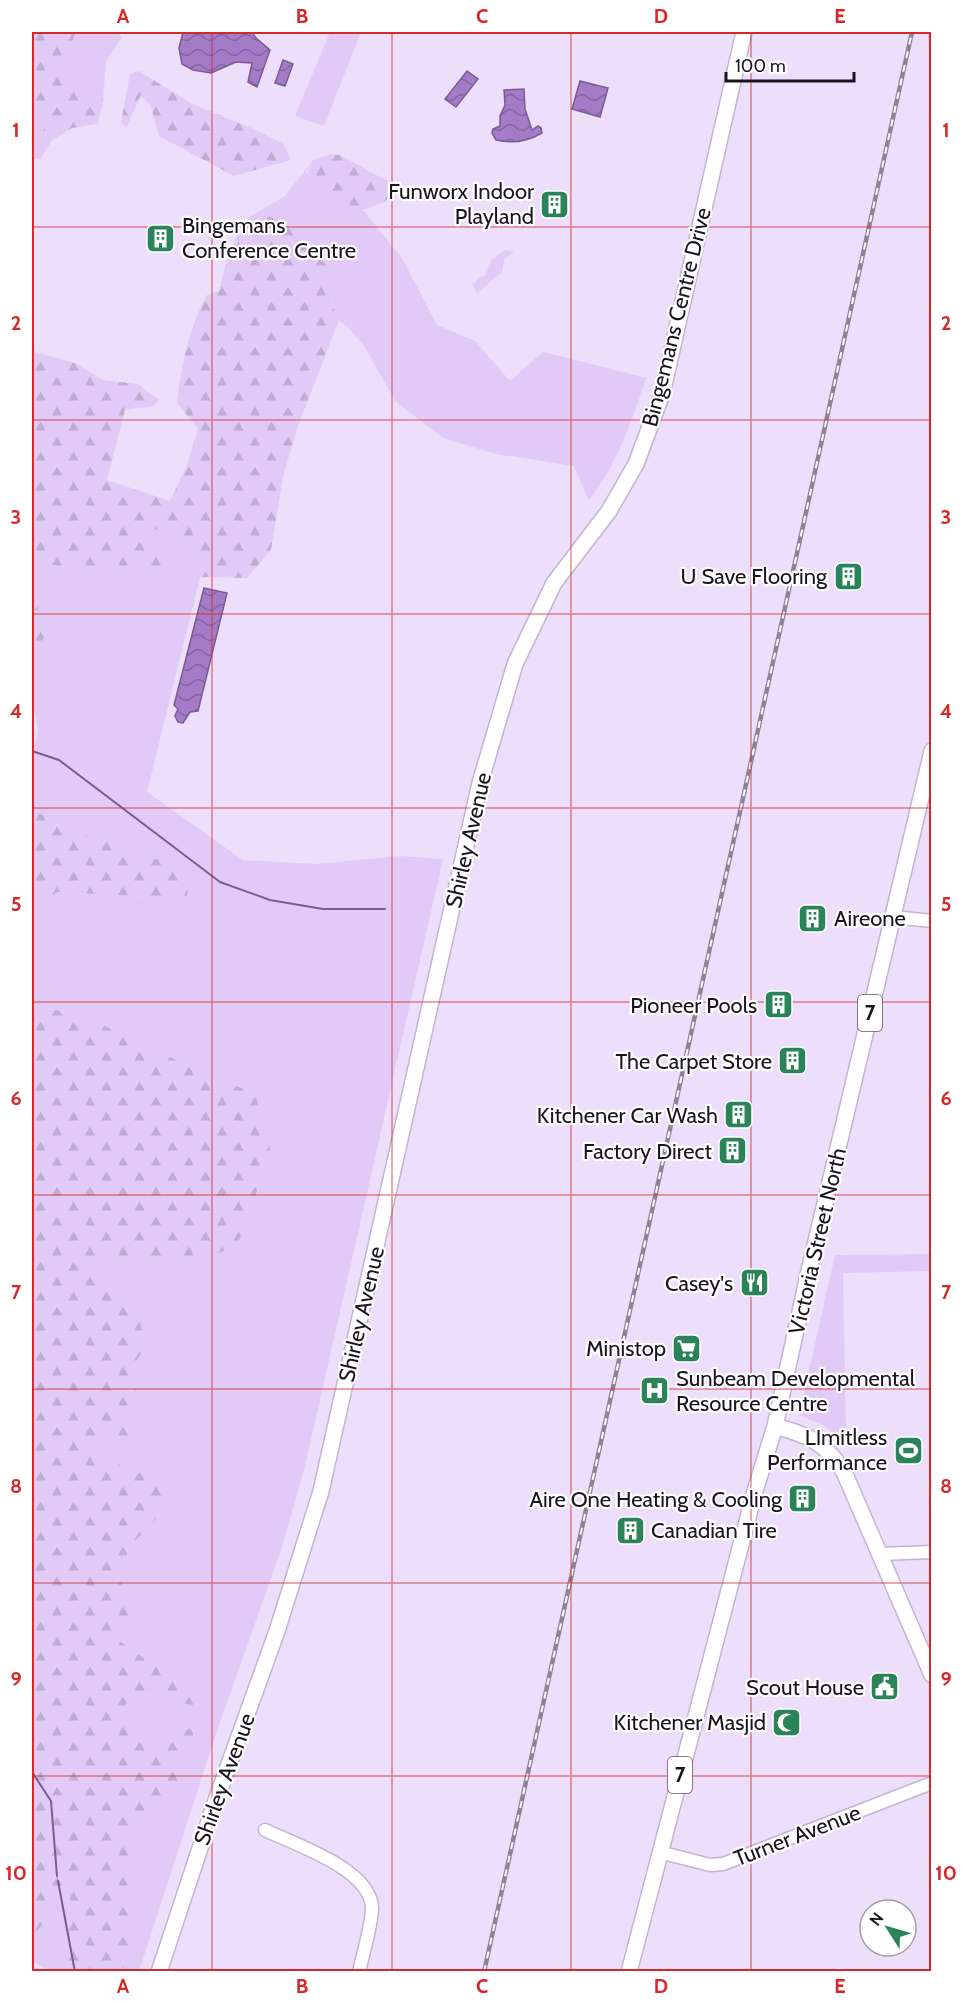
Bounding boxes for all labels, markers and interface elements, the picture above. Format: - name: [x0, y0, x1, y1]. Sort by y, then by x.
- text: A: [117, 4, 130, 28]
- text: B: [296, 4, 308, 28]
- text: C: [476, 4, 488, 28]
- text: D: [654, 4, 668, 28]
- text: E: [834, 4, 846, 28]
- scale bar: [726, 45, 854, 83]
- text: 100 m: [735, 55, 786, 77]
- text: 1: [12, 118, 20, 142]
- text: 1: [942, 118, 950, 142]
- place label: Funworx Indoor Playland: [388, 178, 534, 230]
- building icon: Funworx Indoor Playland: [539, 188, 571, 220]
- street label: Bingemans Centre Drive: [636, 205, 717, 429]
- place label: Bingemans Conference Centre: [182, 212, 356, 264]
- building icon: Bingemans Conference Centre: [145, 222, 177, 254]
- text: 2: [11, 311, 21, 335]
- text: 2: [941, 311, 951, 335]
- text: 3: [11, 505, 21, 529]
- text: 3: [941, 505, 951, 529]
- building icon: U Save Flooring: [832, 560, 864, 592]
- place label: U Save Flooring: [681, 563, 828, 590]
- text: 4: [10, 699, 22, 723]
- text: 4: [940, 699, 952, 723]
- street label: Shirley Avenue: [440, 770, 497, 911]
- text: 5: [11, 892, 21, 916]
- text: 5: [941, 892, 951, 916]
- building icon: Aireone: [797, 902, 829, 934]
- place label: Aireone: [834, 905, 906, 932]
- building icon: Pioneer Pools: [762, 989, 794, 1021]
- place label: Pioneer Pools: [630, 992, 757, 1019]
- road number: 7: [858, 995, 882, 1031]
- building icon: The Carpet Store: [777, 1045, 809, 1077]
- place label: The Carpet Store: [615, 1048, 772, 1075]
- text: 6: [10, 1086, 22, 1110]
- text: 6: [940, 1086, 952, 1110]
- building icon: Kitchener Car Wash: [723, 1099, 755, 1131]
- place label: Kitchener Car Wash: [537, 1102, 718, 1129]
- building icon: Factory Direct: [717, 1135, 749, 1167]
- place label: Factory Direct: [583, 1138, 713, 1165]
- street label: Victoria Street North: [783, 1145, 852, 1337]
- street label: Shirley Avenue: [333, 1244, 390, 1385]
- restaurant icon: Casey's: [738, 1267, 770, 1299]
- place label: Casey's: [665, 1270, 733, 1297]
- text: 7: [11, 1280, 22, 1304]
- text: 7: [941, 1280, 952, 1304]
- supermarket icon: Ministop: [671, 1332, 703, 1364]
- place label: Ministop: [586, 1335, 666, 1362]
- place label: Sunbeam Developmental Resource Centre: [676, 1365, 916, 1417]
- hospital icon: Sunbeam Developmental Resource Centre: [639, 1375, 671, 1407]
- place label: LImitless Performance: [767, 1424, 887, 1476]
- sports icon: LImitless Performance: [892, 1434, 924, 1466]
- text: 8: [10, 1474, 22, 1498]
- text: 8: [940, 1474, 952, 1498]
- building icon: Aire One Heating & Cooling: [787, 1483, 819, 1515]
- place label: Aire One Heating & Cooling: [530, 1486, 783, 1513]
- building icon: Canadian Tire: [614, 1514, 646, 1546]
- place label: Canadian Tire: [651, 1517, 777, 1544]
- text: 9: [10, 1667, 22, 1691]
- text: 9: [940, 1667, 952, 1691]
- public building icon: Scout House: [869, 1671, 901, 1703]
- place label: Scout House: [746, 1674, 864, 1701]
- mosque icon: Kitchener Masjid: [771, 1706, 803, 1738]
- place label: Kitchener Masjid: [613, 1709, 766, 1736]
- street label: Shirley Avenue: [188, 1710, 261, 1849]
- road number: 7: [668, 1757, 692, 1793]
- street label: Turner Avenue: [730, 1799, 864, 1872]
- text: 10: [5, 1861, 27, 1885]
- text: 10: [935, 1861, 957, 1885]
- north arrow: [858, 1898, 918, 1958]
- text: N: [865, 1909, 887, 1930]
- text: A: [117, 1974, 130, 1998]
- text: B: [296, 1974, 308, 1998]
- text: C: [476, 1974, 488, 1998]
- text: D: [654, 1974, 668, 1998]
- text: E: [834, 1974, 846, 1998]

